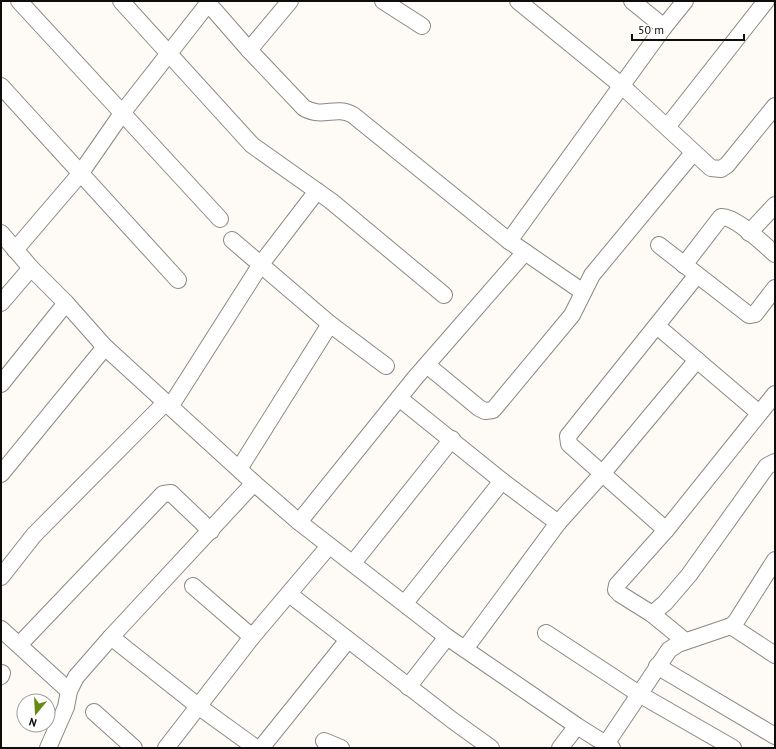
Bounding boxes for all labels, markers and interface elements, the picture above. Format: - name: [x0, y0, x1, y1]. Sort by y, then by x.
- scale bar: [632, 16, 744, 42]
- text: 50 m: [638, 22, 664, 37]
- north arrow: [16, 693, 56, 733]
- text: N: [27, 715, 39, 730]

